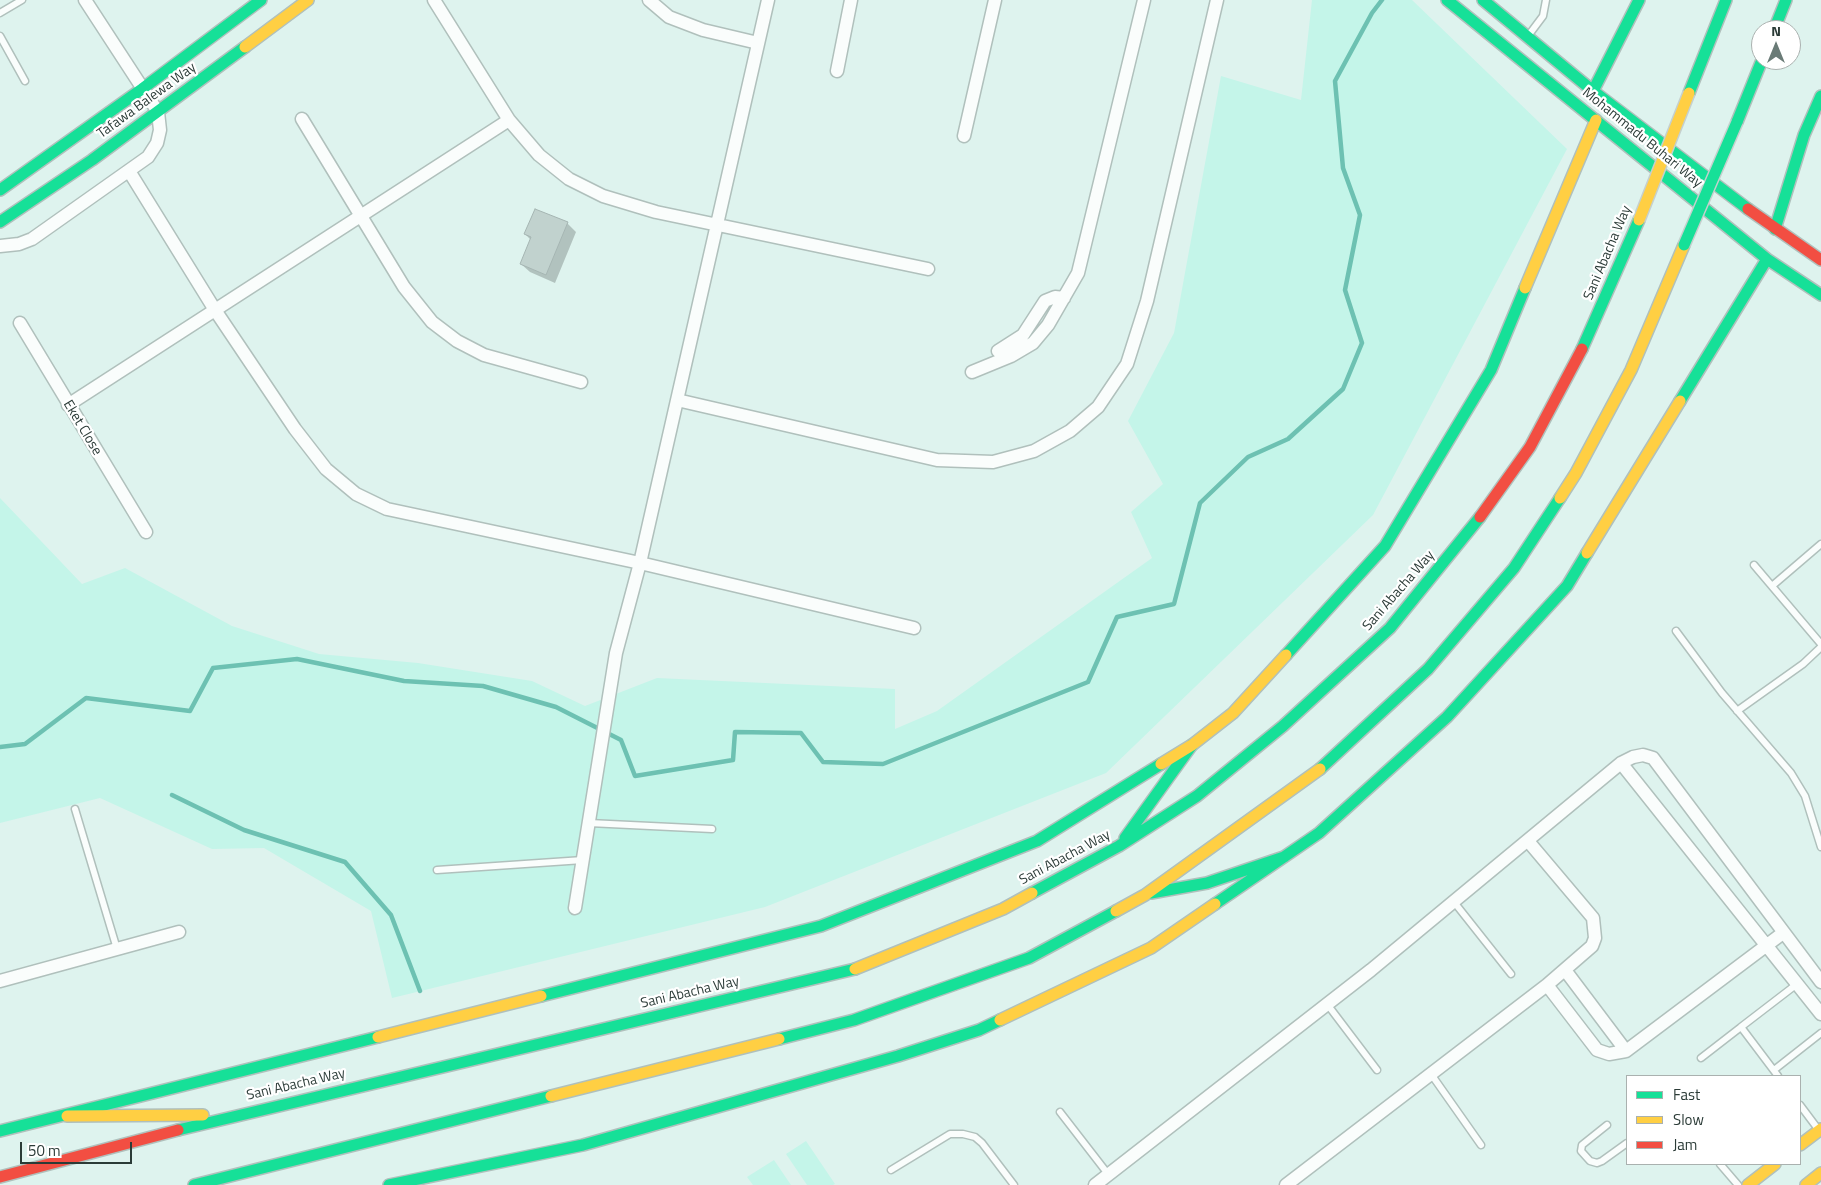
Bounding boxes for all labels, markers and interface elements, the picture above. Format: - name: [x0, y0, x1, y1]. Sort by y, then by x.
- north arrow: [1751, 20, 1801, 70]
- text: N: [1771, 20, 1781, 41]
- street label: Tafawa Balewa Way: [94, 60, 200, 142]
- street label: Mohammadu Buhari Way: [1579, 84, 1705, 192]
- street label: Sani Abacha Way: [1581, 203, 1635, 303]
- street label: Eket Close: [59, 397, 105, 459]
- street label: Sani Abacha Way: [1360, 548, 1438, 634]
- street label: Sani Abacha Way: [1017, 827, 1113, 889]
- street label: Sani Abacha Way: [639, 973, 741, 1013]
- street label: Sani Abacha Way: [245, 1065, 347, 1105]
- legend: [1626, 1075, 1801, 1165]
- text: Fast: [1673, 1083, 1700, 1106]
- text: Slow: [1673, 1108, 1704, 1131]
- scale bar: [22, 1132, 135, 1164]
- text: Jam: [1673, 1133, 1697, 1156]
- text: 50 m: [28, 1139, 61, 1162]

